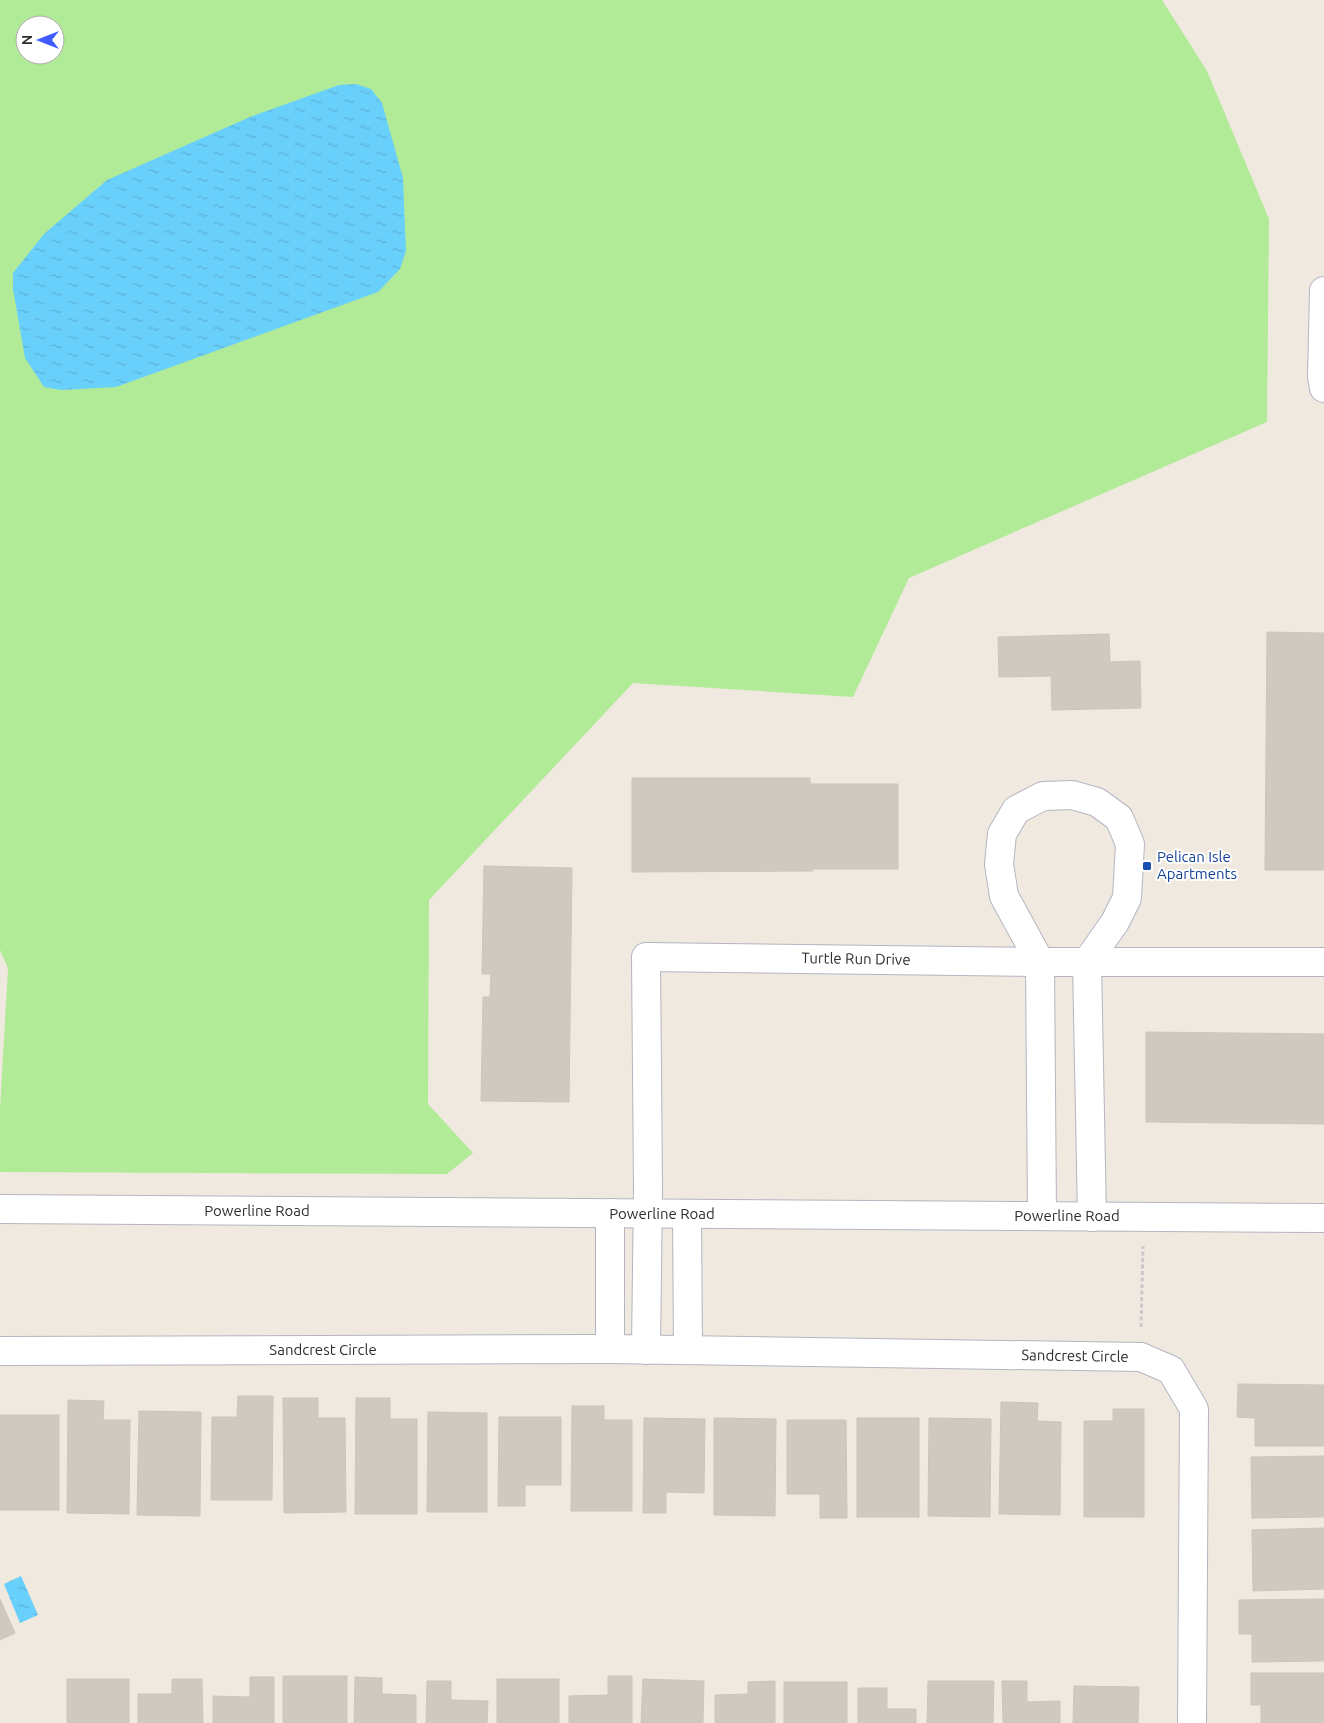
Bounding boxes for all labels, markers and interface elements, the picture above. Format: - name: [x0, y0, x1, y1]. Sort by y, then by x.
- north arrow: [15, 15, 65, 65]
- text: N: [19, 35, 35, 45]
- place label: Pelican Isle Apartments: [1157, 848, 1237, 882]
- marker: Pelican Isle Apartments: [1141, 860, 1153, 872]
- street label: Turtle Run Drive: [801, 949, 911, 968]
- street label: Powerline Road: [204, 1202, 310, 1219]
- street label: Powerline Road: [609, 1205, 715, 1222]
- street label: Powerline Road: [1014, 1207, 1120, 1224]
- street label: Sandcrest Circle: [269, 1341, 377, 1358]
- street label: Sandcrest Circle: [1021, 1346, 1129, 1365]

